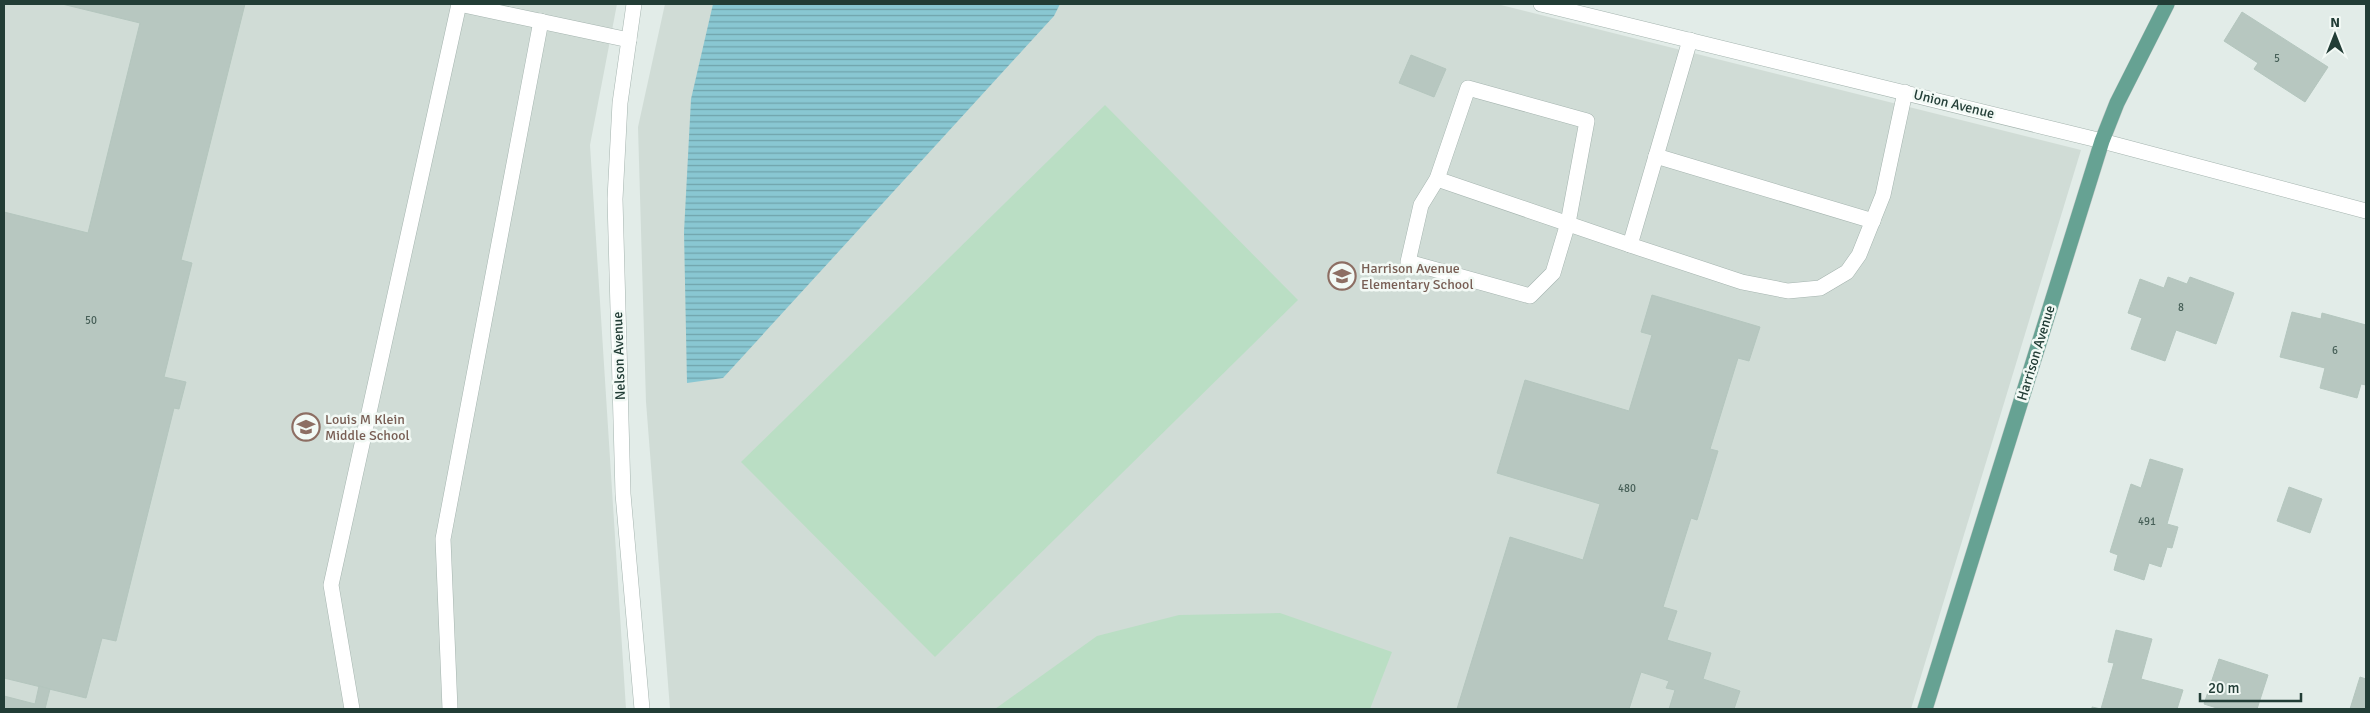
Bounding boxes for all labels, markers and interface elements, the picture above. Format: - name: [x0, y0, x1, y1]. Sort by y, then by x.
- north arrow: [2310, 10, 2360, 60]
- text: N: [2330, 14, 2340, 31]
- house number: 5: [2274, 52, 2280, 65]
- street label: Union Avenue: [1912, 86, 1996, 122]
- place label: Harrison Avenue Elementary School: [1361, 260, 1474, 293]
- school or university icon: Harrison Avenue Elementary School: [1327, 261, 1357, 291]
- house number: 8: [2178, 301, 2184, 314]
- street label: Harrison Avenue: [2013, 303, 2059, 403]
- street label: Nelson Avenue: [609, 311, 629, 401]
- house number: 50: [85, 314, 97, 327]
- house number: 6: [2332, 344, 2338, 357]
- place label: Louis M Klein Middle School: [325, 411, 410, 444]
- school or university icon: Louis M Klein Middle School: [291, 412, 321, 442]
- house number: 480: [1618, 482, 1636, 495]
- house number: 491: [2138, 515, 2156, 528]
- scale bar: [2200, 670, 2301, 702]
- text: 20 m: [2208, 679, 2239, 697]

